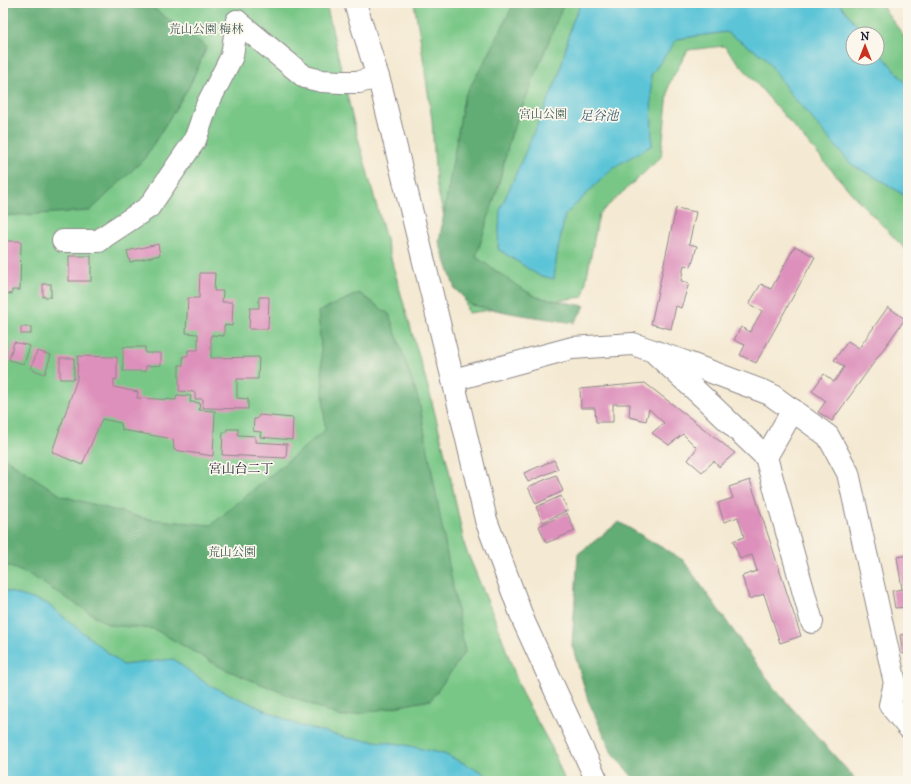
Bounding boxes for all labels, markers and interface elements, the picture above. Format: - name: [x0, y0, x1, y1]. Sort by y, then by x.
- park label: 荒山公園 梅林: [169, 22, 244, 37]
- north arrow: [845, 26, 885, 66]
- text: N: [860, 30, 870, 44]
- park label: 宮山公園: [519, 107, 567, 122]
- water label: 足谷池: [579, 108, 620, 124]
- district label: 宮山台二丁: [208, 461, 274, 477]
- park label: 荒山公園: [208, 545, 256, 560]

